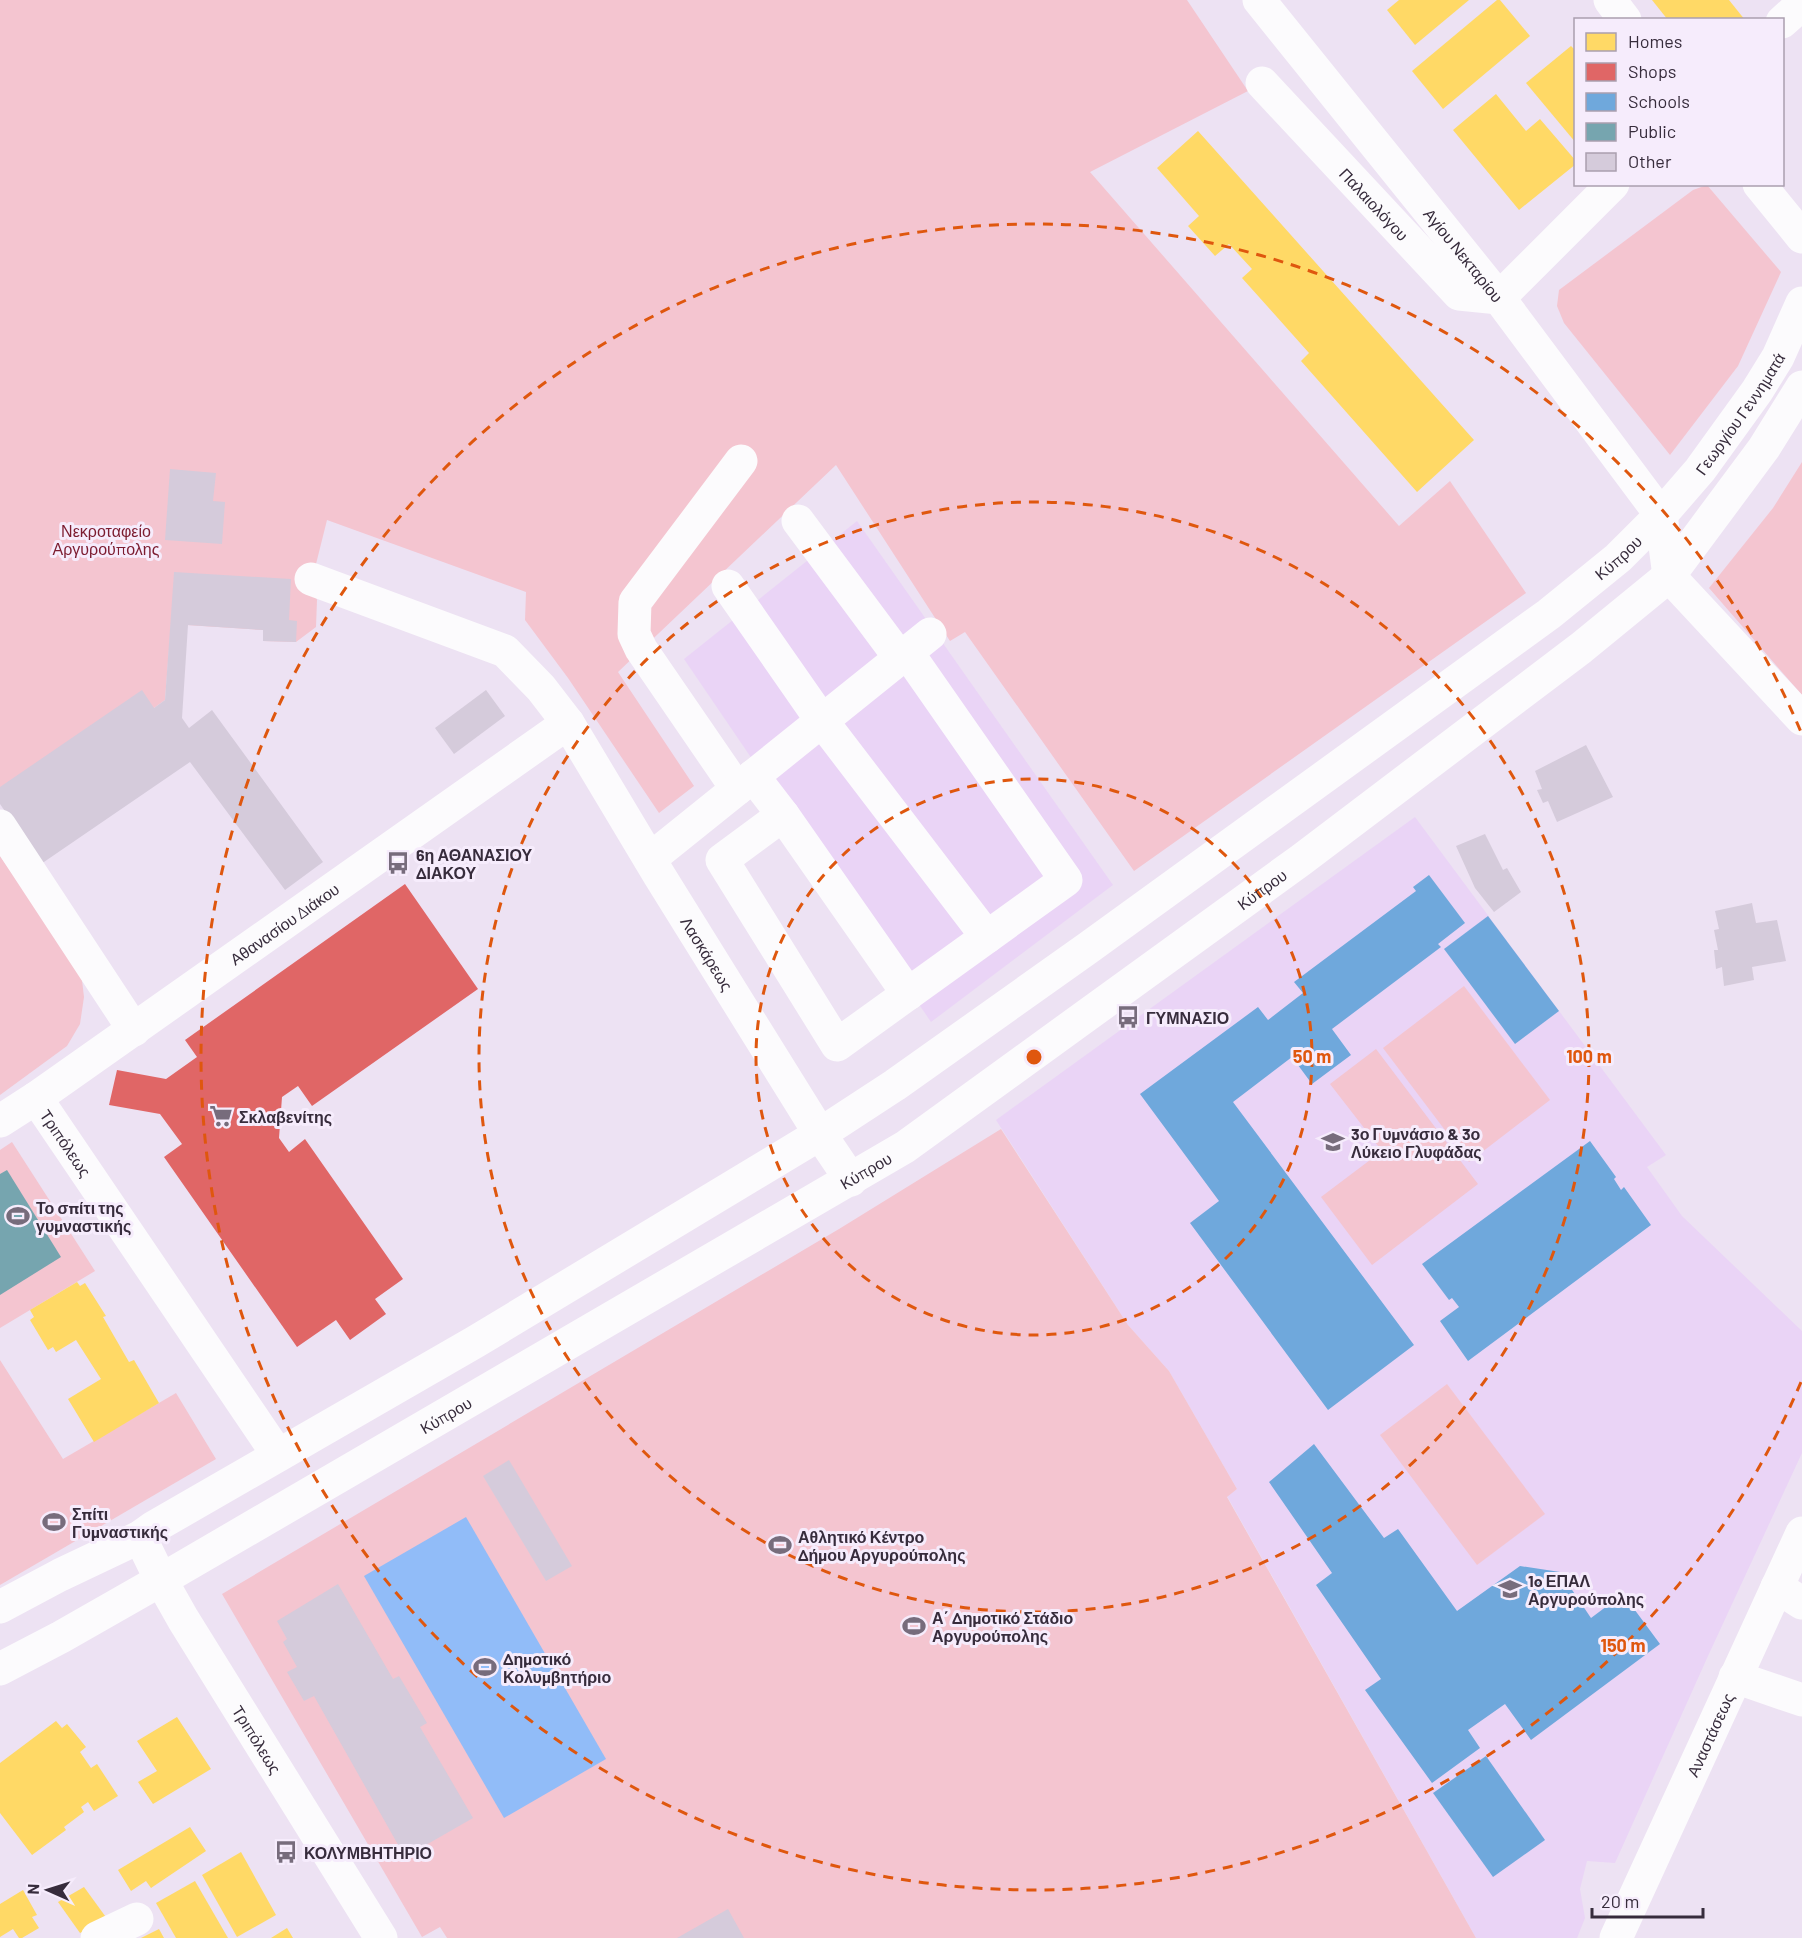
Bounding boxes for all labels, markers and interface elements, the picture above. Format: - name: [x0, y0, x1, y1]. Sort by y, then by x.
- legend: [1574, 18, 1784, 186]
- text: Homes: [1628, 30, 1682, 52]
- text: Shops: [1628, 60, 1677, 82]
- text: Schools: [1628, 90, 1690, 112]
- text: Public: [1628, 120, 1676, 142]
- text: Other: [1628, 150, 1672, 172]
- street label: Παλαιολόγου: [1336, 163, 1413, 244]
- street label: Αγίου Νεκταρίου: [1421, 204, 1508, 305]
- street label: Γεωργίου Γεννηματά: [1691, 349, 1788, 478]
- park label: Νεκροταφείο Αργυρούπολης: [53, 521, 160, 558]
- street label: Κύπρου: [1590, 531, 1645, 583]
- place label: 6η ΑΘΑΝΑΣΙΟΥ ΔΙΑΚΟΥ: [416, 845, 532, 882]
- bus stop icon: 6η ΑΘΑΝΑΣΙΟΥ ΔΙΑΚΟΥ: [385, 850, 411, 876]
- street label: Κύπρου: [1233, 864, 1290, 913]
- street label: Αθανασίου Διάκου: [226, 878, 342, 968]
- street label: Λασκάρεως: [678, 913, 738, 994]
- bus stop icon: ΓΥΜΝΑΣΙΟ: [1115, 1004, 1141, 1030]
- place label: ΓΥΜΝΑΣΙΟ: [1146, 1008, 1229, 1027]
- text: 50 m: [1293, 1045, 1331, 1067]
- text: 100 m: [1566, 1045, 1612, 1067]
- centre of rings: [1024, 1047, 1044, 1067]
- supermarket icon: Σκλαβενίτης: [208, 1103, 234, 1129]
- street label: Τριπόλεως: [37, 1106, 96, 1180]
- place label: Σκλαβενίτης: [239, 1107, 332, 1127]
- place label: 3ο Γυμνάσιο & 3ο Λύκειο Γλυφάδας: [1351, 1124, 1482, 1162]
- school or university icon: 3ο Γυμνάσιο & 3ο Λύκειο Γλυφάδας: [1320, 1129, 1346, 1155]
- street label: Κύπρου: [836, 1148, 895, 1192]
- place label: Το σπίτι της γυμναστικής: [36, 1198, 131, 1236]
- sports icon: Το σπίτι της γυμναστικής: [5, 1203, 31, 1229]
- street label: Κύπρου: [416, 1392, 475, 1437]
- place label: Σπίτι Γυμναστικής: [72, 1504, 168, 1542]
- sports icon: Σπίτι Γυμναστικής: [41, 1509, 67, 1535]
- place label: Αθλητικό Κέντρο Δήμου Αργυρούπολης: [798, 1527, 965, 1565]
- sports icon: Αθλητικό Κέντρο Δήμου Αργυρούπολης: [767, 1532, 793, 1558]
- place label: 1o ΕΠΑΛ Αργυρούπολης: [1528, 1571, 1644, 1609]
- school or university icon: 1o ΕΠΑΛ Αργυρούπολης: [1497, 1576, 1523, 1602]
- place label: Α΄ Δημοτικό Στάδιο Αργυρούπολης: [932, 1608, 1074, 1646]
- sports icon: Α΄ Δημοτικό Στάδιο Αργυρούπολης: [901, 1613, 927, 1639]
- text: 150 m: [1601, 1634, 1645, 1656]
- place label: Δημοτικό Κολυμβητήριο: [503, 1649, 612, 1686]
- sports icon: Δημοτικό Κολυμβητήριο: [472, 1654, 498, 1680]
- street label: Αναστάσεως: [1682, 1689, 1737, 1779]
- street label: Τριπόλεως: [229, 1701, 286, 1777]
- bus stop icon: ΚΟΛΥΜΒΗΤΗΡΙΟ: [273, 1839, 299, 1865]
- place label: ΚΟΛΥΜΒΗΤΗΡΙΟ: [304, 1843, 432, 1862]
- north arrow: [18, 1860, 78, 1920]
- scale bar: [1592, 1881, 1703, 1919]
- text: N: [23, 1883, 42, 1895]
- text: 20 m: [1601, 1890, 1639, 1912]

